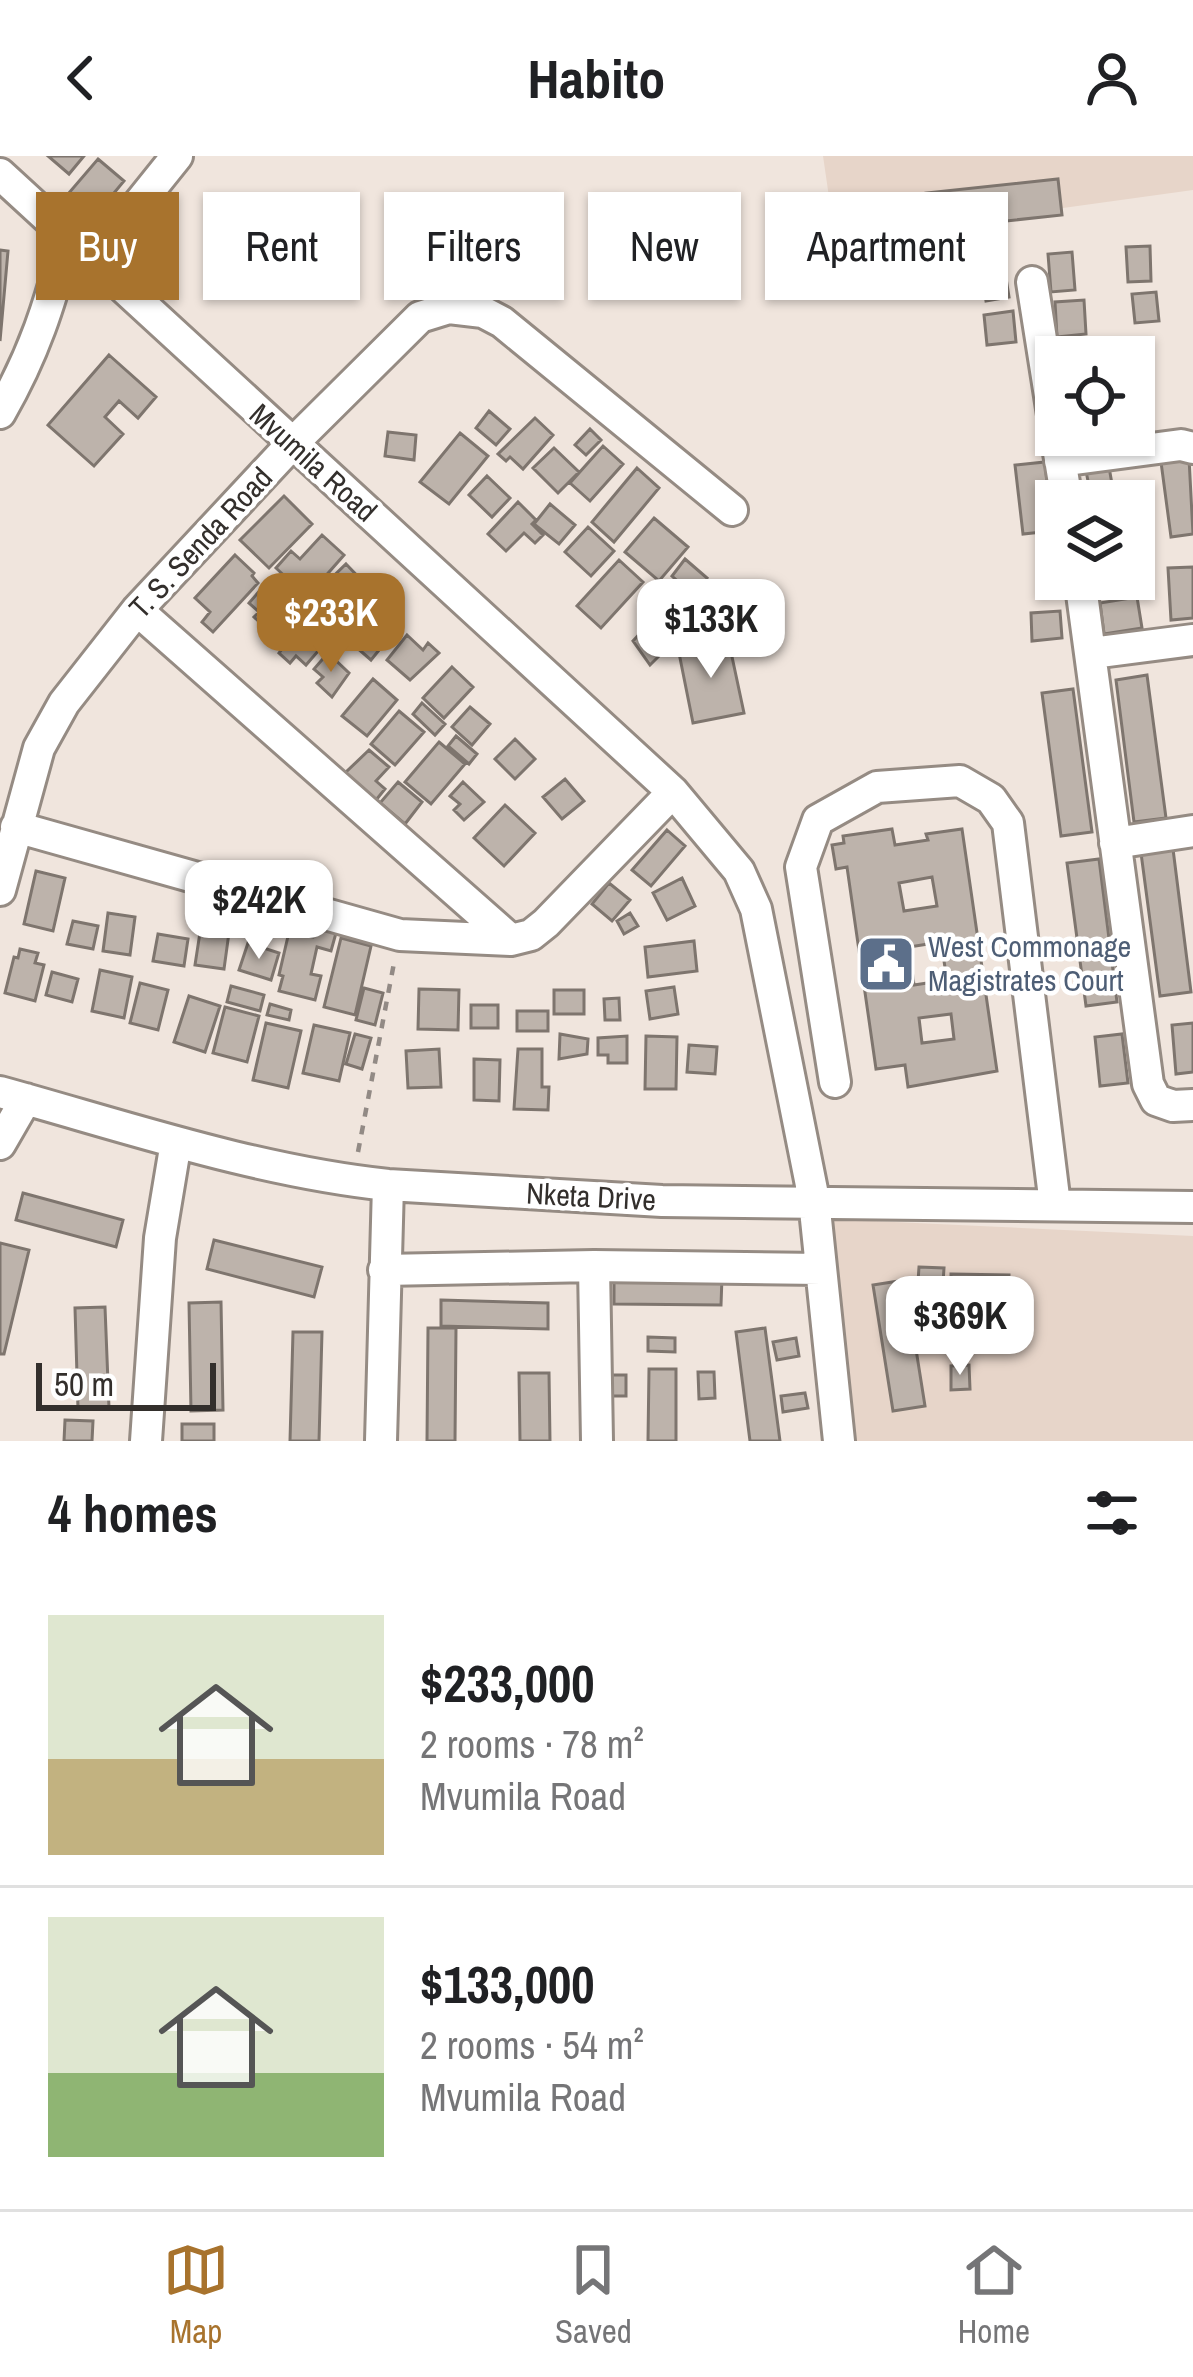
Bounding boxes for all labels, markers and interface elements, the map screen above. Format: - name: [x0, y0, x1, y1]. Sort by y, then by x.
- text: Habito: [528, 42, 665, 115]
- icon: back: [48, 45, 114, 111]
- icon: person: [1079, 45, 1145, 111]
- chip: Buy: [36, 192, 179, 300]
- chip: Rent: [203, 192, 360, 300]
- chip: Filters: [384, 192, 564, 300]
- chip: New: [588, 192, 741, 300]
- chip: Apartment: [765, 192, 1008, 300]
- map controls: [1035, 336, 1155, 600]
- button: locate: [1035, 336, 1155, 456]
- street label: Mvumila Road: [241, 394, 386, 530]
- street label: T. S. Senda Road: [120, 458, 281, 626]
- button: layers: [1035, 480, 1155, 600]
- pin: $233K: [247, 573, 415, 675]
- pin: $133K: [627, 579, 795, 681]
- text: $233K: [284, 586, 378, 638]
- text: $133K: [664, 592, 758, 644]
- pin: $242K: [175, 860, 343, 962]
- text: $242K: [212, 873, 306, 925]
- place label: West Commonage Magistrates Court: [928, 926, 1131, 1000]
- public building icon: West Commonage Magistrates Court: [855, 933, 917, 995]
- street label: Nketa Drive: [525, 1173, 657, 1219]
- pin: $369K: [876, 1276, 1044, 1378]
- text: $369K: [913, 1289, 1007, 1341]
- scale bar: [36, 1357, 216, 1410]
- text: 50 m: [54, 1362, 114, 1406]
- text: 4 homes: [48, 1479, 218, 1548]
- icon: filters: [1079, 1480, 1145, 1546]
- text: $233,000: [420, 1649, 594, 1718]
- icon: home: [144, 1663, 288, 1807]
- text: 2 rooms · 78 m²: [420, 1718, 644, 1770]
- text: Mvumila Road: [420, 1770, 626, 1822]
- text: $133,000: [420, 1950, 594, 2019]
- icon: home: [144, 1965, 288, 2109]
- text: 2 rooms · 54 m²: [420, 2019, 644, 2071]
- text: Mvumila Road: [420, 2071, 626, 2123]
- tab: Map: [163, 2237, 229, 2353]
- tab: Saved: [555, 2237, 632, 2353]
- tab: Home: [958, 2237, 1030, 2353]

